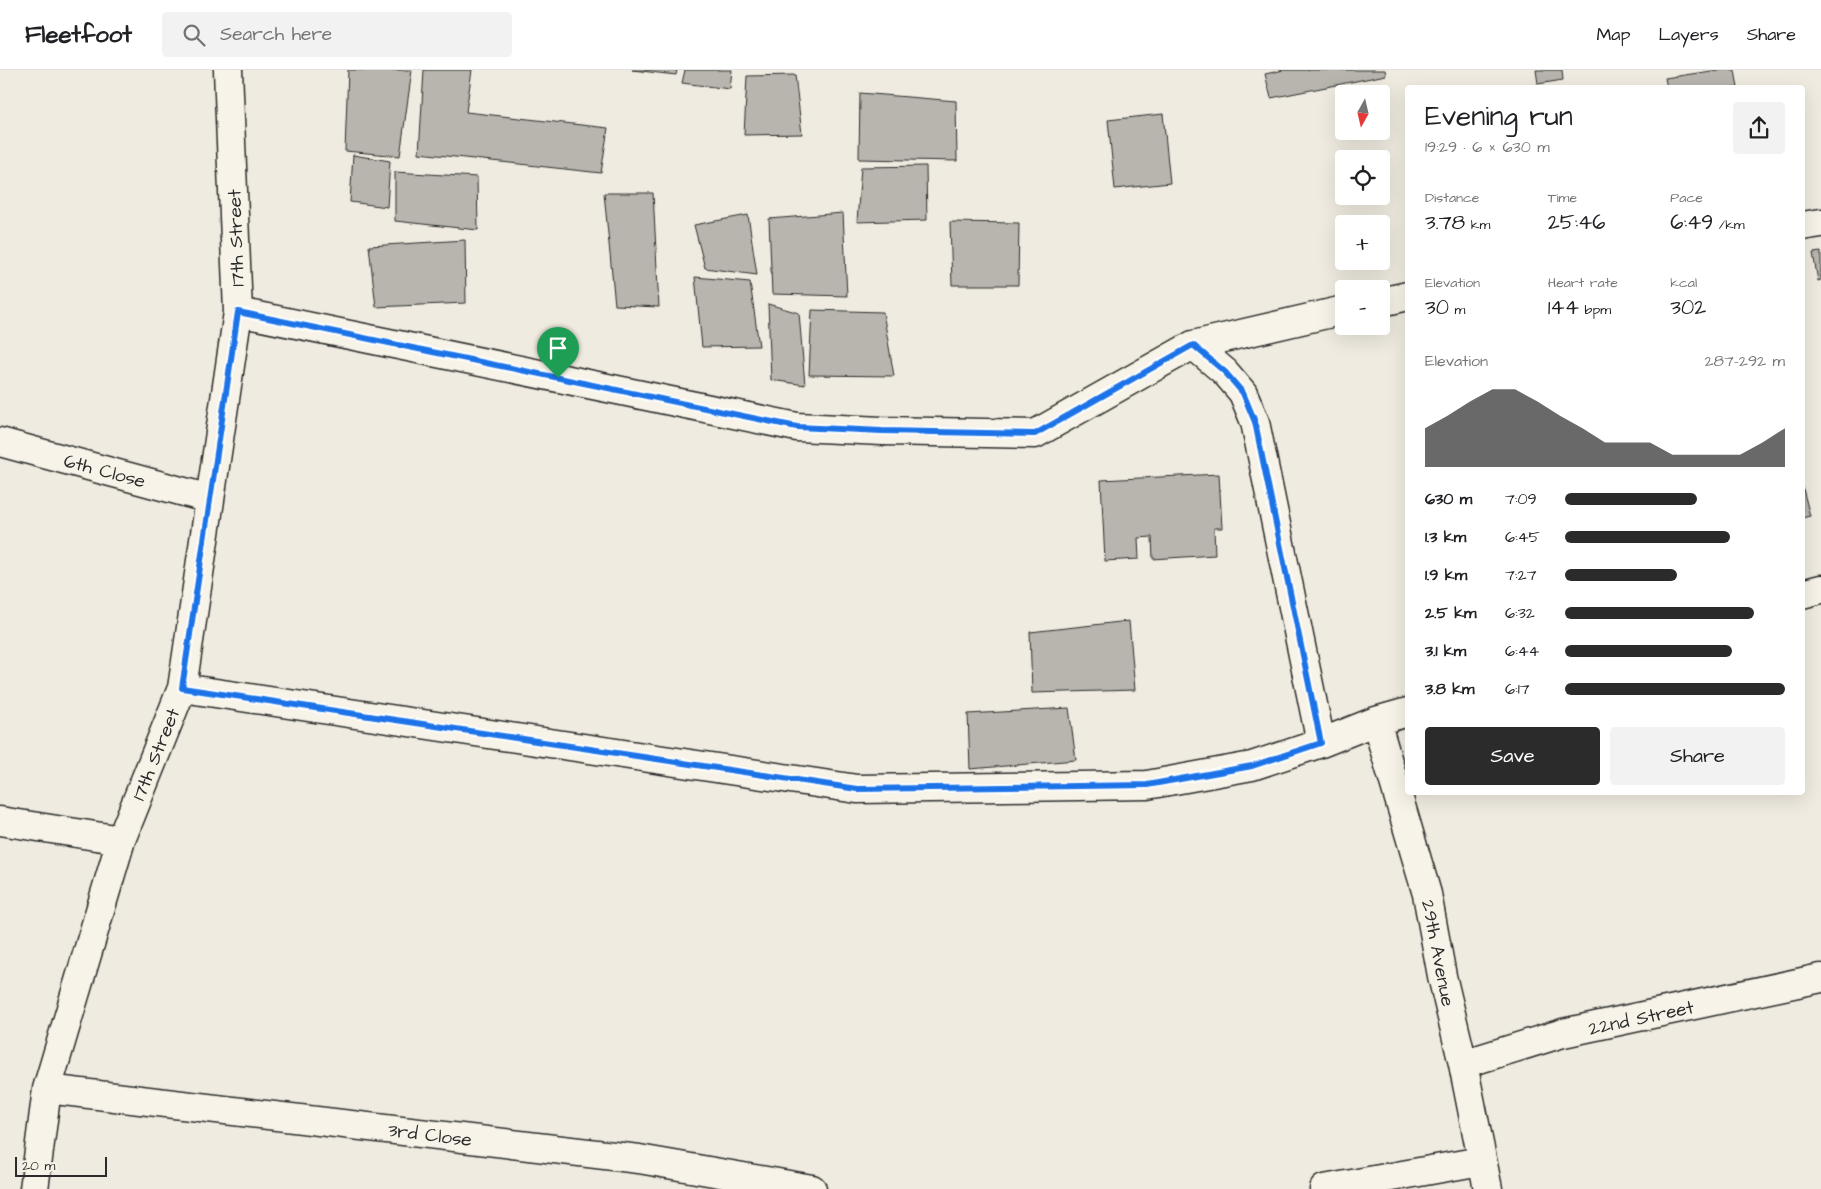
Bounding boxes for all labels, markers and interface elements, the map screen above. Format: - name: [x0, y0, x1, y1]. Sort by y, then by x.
- search box: [162, 12, 512, 57]
- text: Fleetfoot: [25, 18, 132, 52]
- icon: search: [180, 21, 208, 49]
- text: Search here: [220, 21, 332, 48]
- text: Map: [1596, 22, 1630, 47]
- text: Layers: [1658, 22, 1719, 47]
- text: Share: [1747, 22, 1796, 47]
- north arrow: [1335, 85, 1390, 140]
- map controls: [1335, 85, 1390, 335]
- text: Evening run: [1425, 97, 1573, 136]
- button: share: [1733, 102, 1785, 154]
- text: 19:29 · 6 × 630 m: [1425, 136, 1550, 158]
- button: locate: [1335, 150, 1390, 205]
- street label: 17th Street: [221, 188, 252, 287]
- text: Distance: [1425, 188, 1479, 208]
- text: Time: [1548, 188, 1577, 208]
- text: Pace: [1670, 188, 1703, 208]
- text: 3.78: [1425, 208, 1465, 237]
- text: 25:46: [1548, 208, 1606, 237]
- text: 6:49: [1670, 208, 1713, 237]
- button: +: [1335, 215, 1390, 270]
- text: km: [1465, 215, 1490, 235]
- text: /km: [1713, 215, 1745, 235]
- text: Elevation: [1425, 273, 1480, 293]
- text: Heart rate: [1548, 273, 1618, 293]
- text: kcal: [1670, 273, 1697, 293]
- button: −: [1335, 280, 1390, 335]
- text: 30: [1425, 293, 1449, 322]
- text: 144: [1548, 293, 1579, 322]
- text: 302: [1670, 293, 1706, 322]
- text: m: [1449, 300, 1465, 320]
- text: bpm: [1579, 300, 1611, 320]
- pin: [537, 327, 579, 378]
- icon: arrive: [544, 334, 572, 362]
- text: Elevation: [1425, 350, 1488, 372]
- text: 287–292 m: [1704, 350, 1785, 372]
- street label: 6th Close: [61, 448, 148, 495]
- text: 630 m: [1425, 488, 1472, 510]
- text: 7:09: [1505, 488, 1537, 510]
- text: 1.3 km: [1425, 526, 1466, 548]
- text: 6:45: [1505, 526, 1540, 548]
- text: 1.9 km: [1425, 564, 1467, 586]
- text: 7:27: [1505, 564, 1537, 586]
- text: 2.5 km: [1425, 602, 1476, 624]
- text: 6:32: [1505, 602, 1535, 624]
- text: 3.1 km: [1425, 640, 1466, 662]
- text: 6:44: [1505, 640, 1539, 662]
- text: 3.8 km: [1425, 678, 1474, 700]
- text: 6:17: [1505, 678, 1530, 700]
- street label: 17th Street: [126, 704, 187, 805]
- button: Save: [1425, 727, 1600, 785]
- button: Share: [1610, 727, 1785, 785]
- street label: 29th Avenue: [1414, 898, 1461, 1009]
- street label: 22nd Street: [1586, 994, 1697, 1043]
- street label: 3rd Close: [386, 1117, 473, 1154]
- scale bar: [15, 1154, 108, 1177]
- text: 20 m: [22, 1156, 55, 1176]

